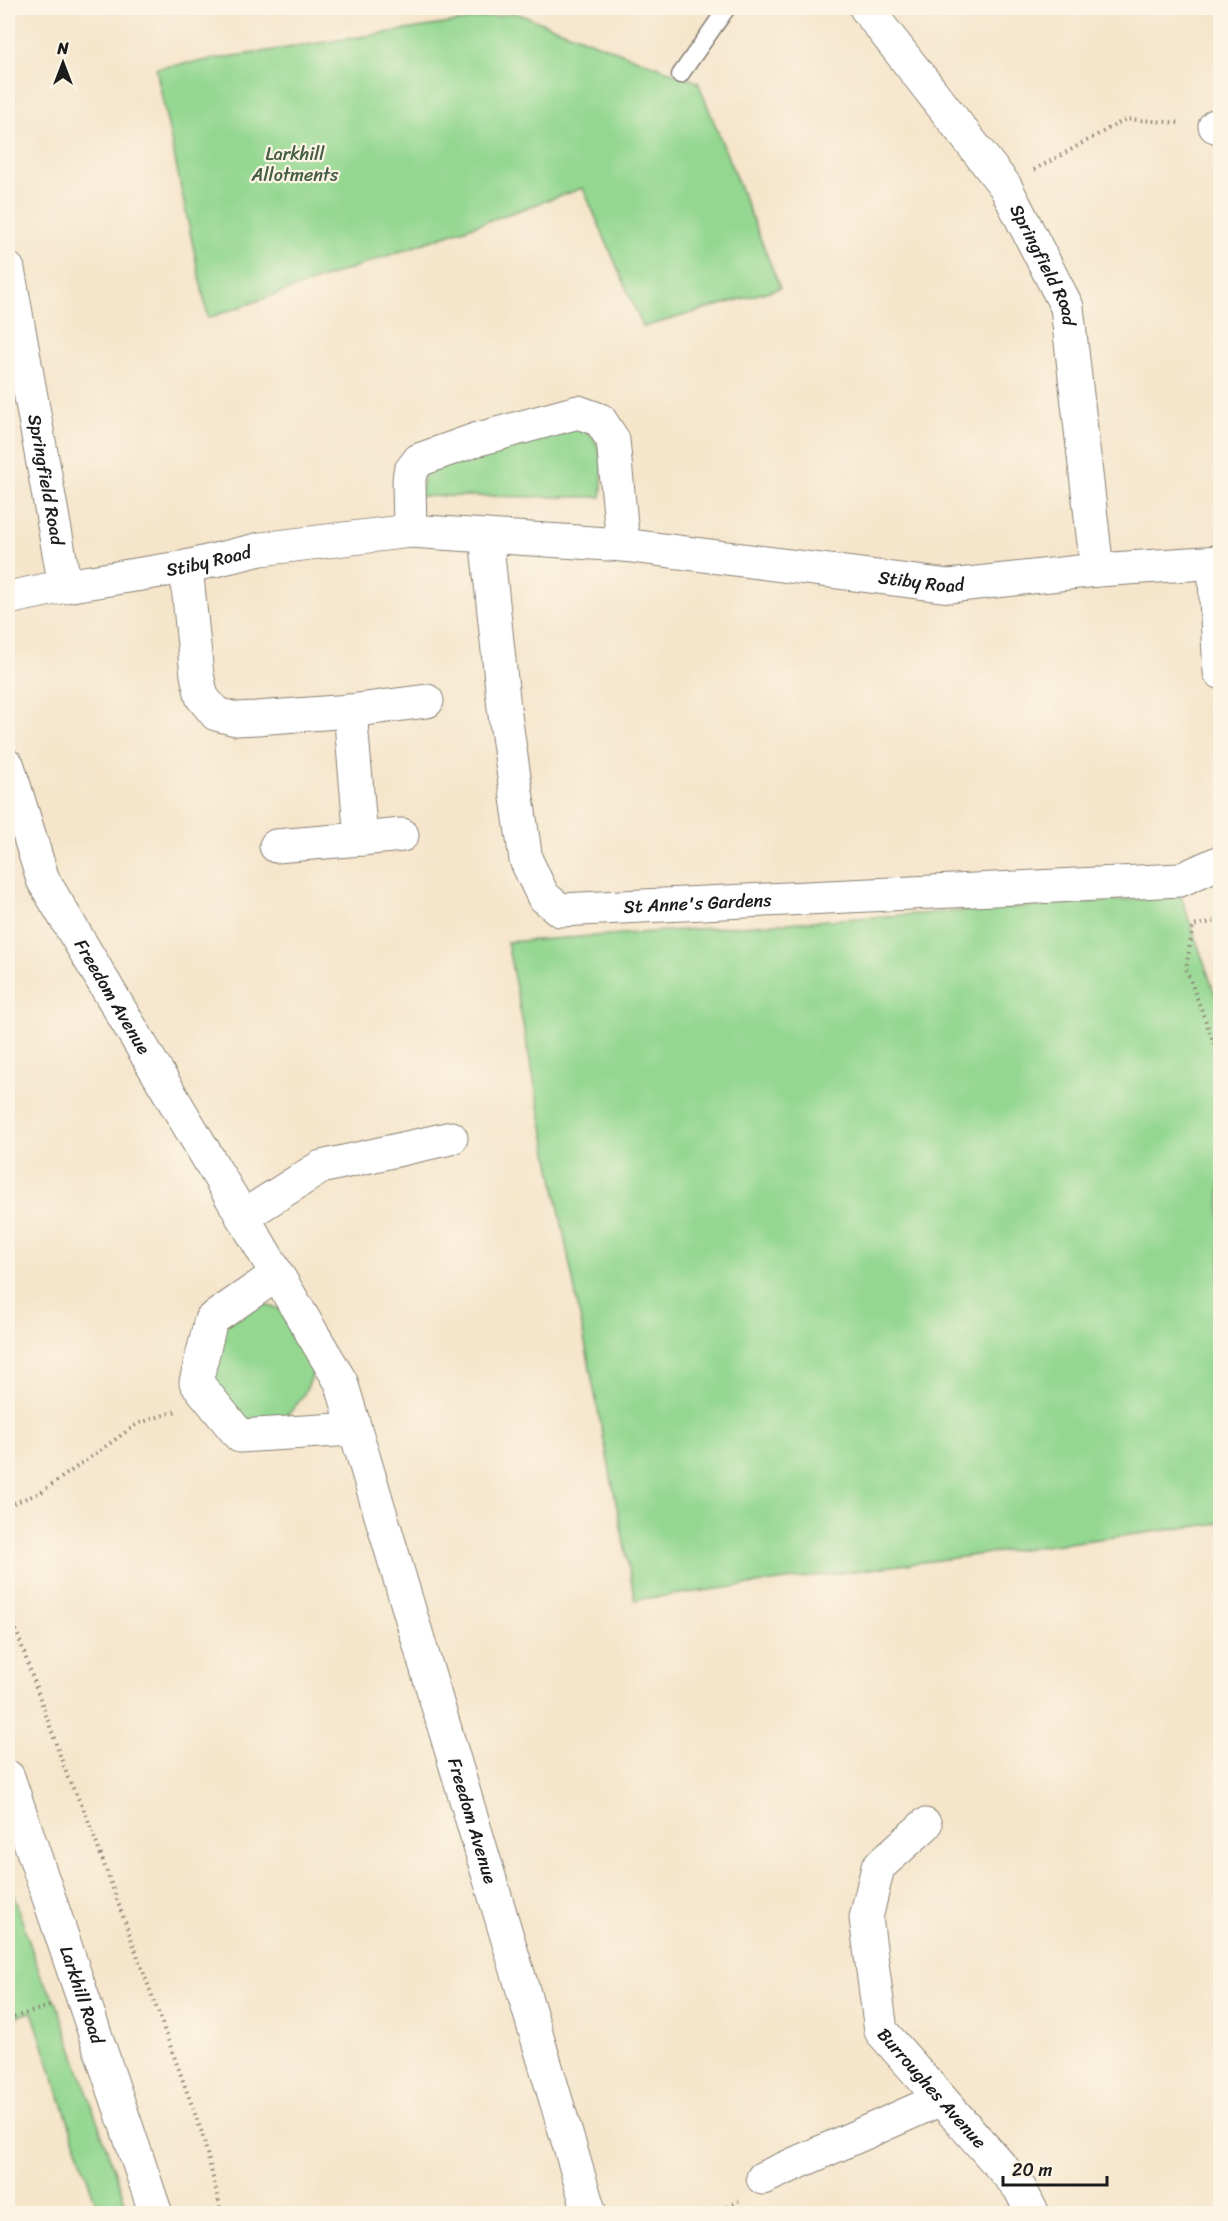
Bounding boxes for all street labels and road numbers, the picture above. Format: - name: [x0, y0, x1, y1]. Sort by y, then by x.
- street label: Springfield Road: [1001, 198, 1085, 329]
- street label: Springfield Road: [18, 412, 74, 549]
- street label: Stiby Road: [164, 536, 256, 586]
- street label: Stiby Road: [876, 561, 967, 602]
- street label: St Anne's Gardens: [623, 884, 773, 923]
- street label: Freedom Avenue: [65, 933, 159, 1061]
- street label: Freedom Avenue: [438, 1754, 506, 1888]
- street label: Larkhill Road: [50, 1941, 114, 2050]
- street label: Burroughes Avenue: [869, 2020, 995, 2156]

